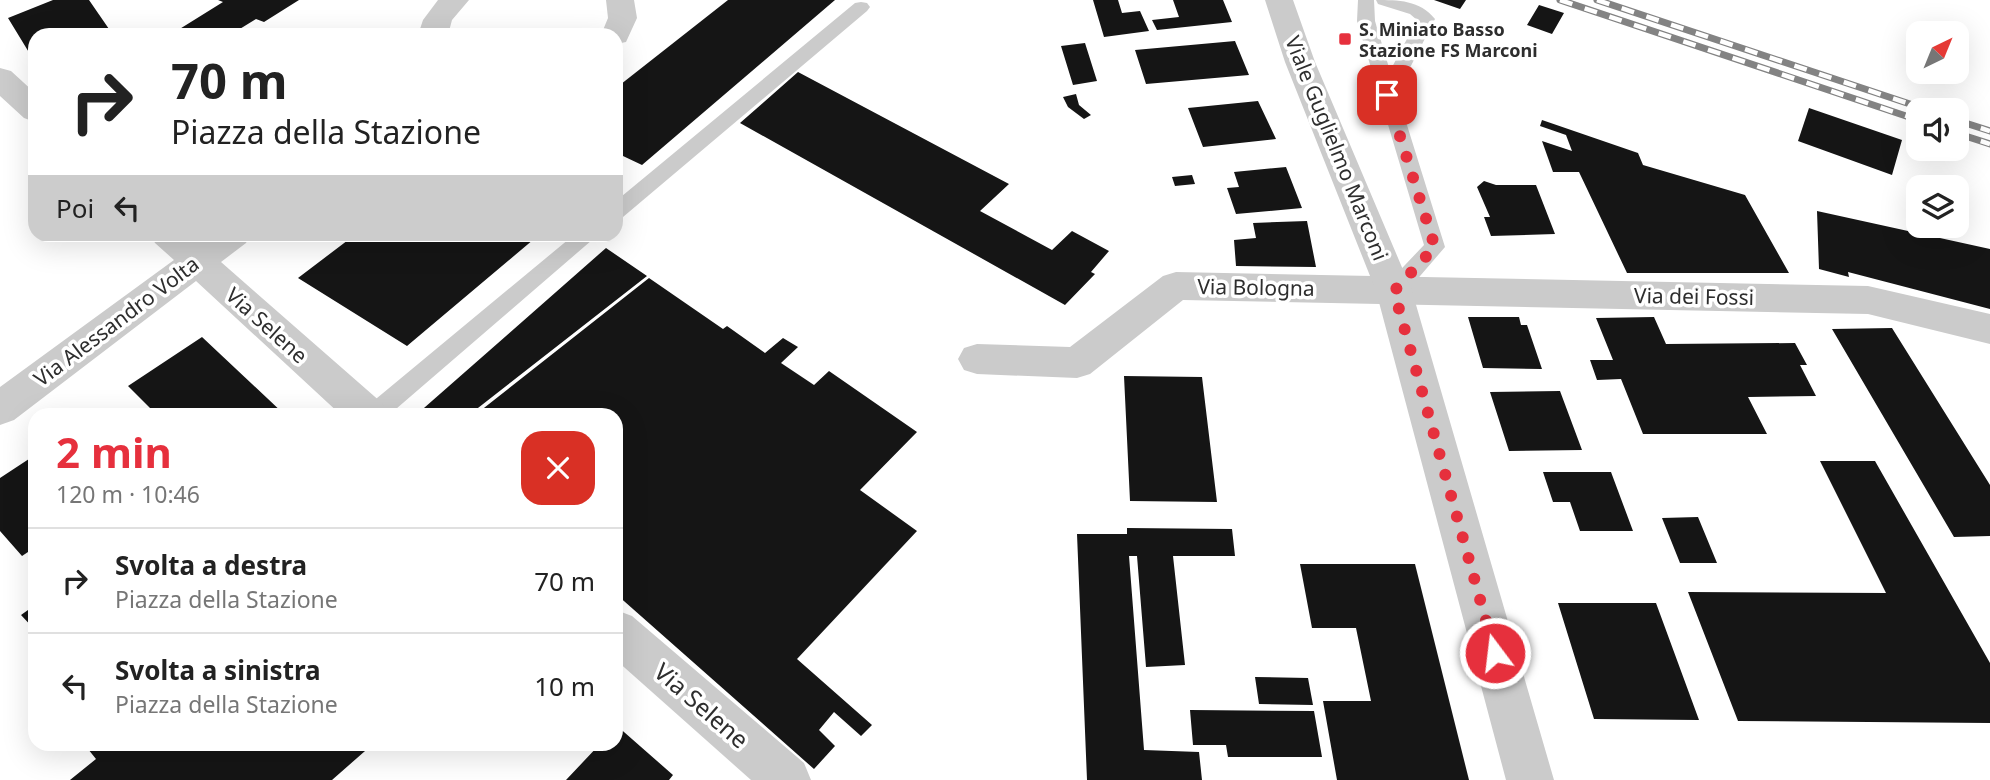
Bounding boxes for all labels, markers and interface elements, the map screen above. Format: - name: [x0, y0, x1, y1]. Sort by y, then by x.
- place label: S. Miniato Basso Stazione FS Marconi: [1359, 17, 1538, 62]
- north arrow: [1906, 21, 1969, 84]
- map controls: [1906, 21, 1969, 238]
- marker: S. Miniato Basso Stazione FS Marconi: [1337, 31, 1353, 47]
- street label: Viale Guglielmo Marconi: [1279, 32, 1395, 264]
- text: 70 m: [171, 47, 288, 113]
- icon: right: [56, 56, 147, 147]
- pin: [1357, 65, 1417, 125]
- icon: arrive: [1368, 76, 1406, 114]
- button: sound: [1906, 98, 1969, 161]
- text: Piazza della Stazione: [171, 110, 481, 153]
- button: layers: [1906, 175, 1969, 238]
- icon: left: [108, 189, 146, 227]
- text: Poi: [56, 190, 94, 226]
- street label: Via Alessandro Volta: [28, 250, 204, 392]
- street label: Via Bologna: [1197, 272, 1315, 302]
- street label: Via Selene: [220, 281, 314, 369]
- street label: Via dei Fossi: [1634, 281, 1754, 311]
- text: 2 min: [56, 423, 172, 480]
- button: close: [521, 431, 595, 505]
- text: 120 m · 10:46: [56, 478, 200, 510]
- text: Svolta a destra: [115, 547, 307, 583]
- icon: right: [56, 562, 94, 600]
- text: 70 m: [534, 563, 595, 599]
- text: Piazza della Stazione: [115, 583, 338, 615]
- position arrow: [1458, 616, 1532, 690]
- text: Svolta a sinistra: [115, 652, 321, 688]
- street label: Via Selene: [648, 655, 756, 755]
- icon: left: [56, 667, 94, 705]
- text: 10 m: [534, 668, 595, 704]
- text: Piazza della Stazione: [115, 688, 338, 720]

